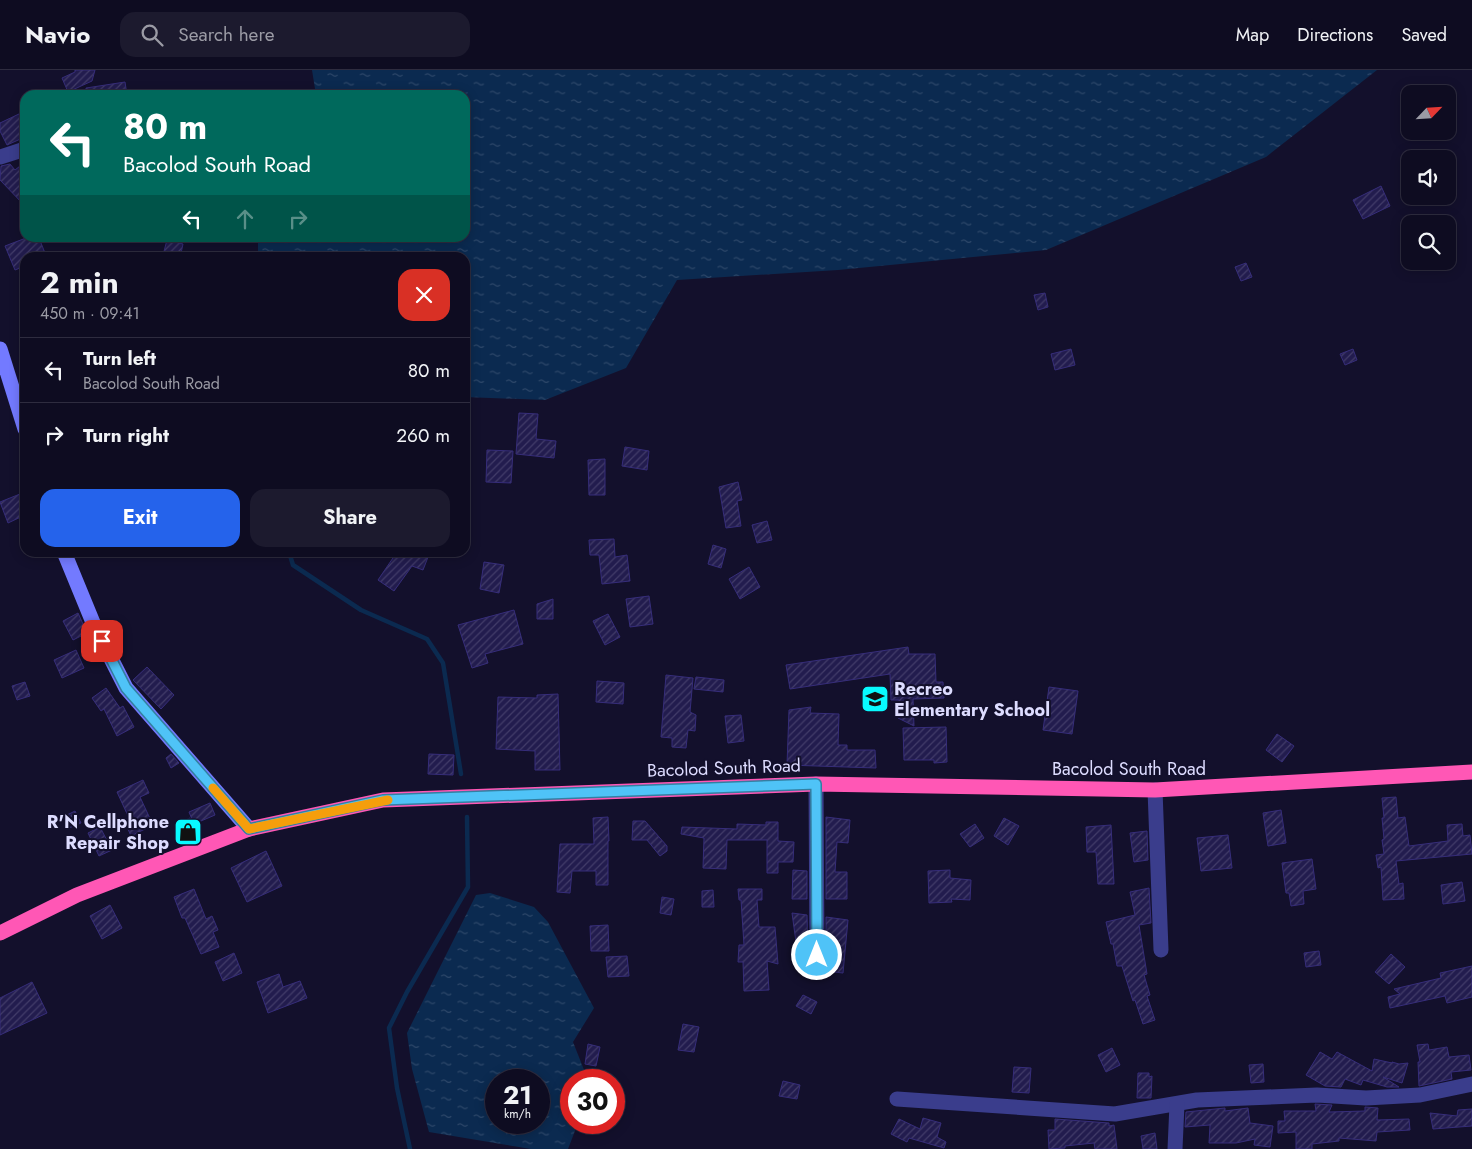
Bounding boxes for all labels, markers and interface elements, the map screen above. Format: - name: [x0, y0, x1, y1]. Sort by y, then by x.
- search box: [120, 12, 470, 57]
- text: Navio: [25, 17, 90, 52]
- icon: search: [138, 21, 166, 49]
- text: Search here: [178, 21, 274, 48]
- text: Map: [1236, 22, 1269, 48]
- text: Directions: [1297, 22, 1373, 48]
- text: Saved: [1401, 22, 1447, 48]
- north arrow: [1401, 85, 1456, 140]
- map controls: [1401, 85, 1456, 270]
- text: 80 m: [123, 102, 207, 152]
- icon: left: [40, 110, 105, 175]
- text: Bacolod South Road: [123, 148, 311, 180]
- button: sound: [1401, 150, 1456, 205]
- icon: left: [178, 205, 206, 233]
- icon: ahead: [231, 205, 259, 233]
- icon: right: [284, 205, 312, 233]
- button: search: [1401, 215, 1456, 270]
- text: 2 min: [40, 261, 119, 304]
- button: close: [398, 269, 450, 321]
- text: 450 m · 09:41: [40, 302, 140, 325]
- text: Turn left: [83, 345, 156, 372]
- icon: left: [40, 356, 68, 384]
- text: 80 m: [408, 357, 450, 384]
- text: Bacolod South Road: [83, 372, 220, 395]
- icon: right: [40, 421, 68, 449]
- text: Turn right: [83, 422, 169, 449]
- text: 260 m: [396, 422, 450, 449]
- button: Exit: [40, 489, 240, 547]
- button: Share: [250, 489, 450, 547]
- pin: [81, 620, 123, 662]
- icon: arrive: [88, 627, 116, 655]
- place label: Recreo Elementary School: [894, 676, 1050, 723]
- school or university icon: Recreo Elementary School: [860, 684, 890, 714]
- street label: Bacolod South Road: [647, 752, 801, 784]
- street label: Bacolod South Road: [1052, 756, 1206, 782]
- place label: R'N Cellphone Repair Shop: [47, 809, 169, 856]
- shop icon: R'N Cellphone Repair Shop: [173, 817, 203, 847]
- position arrow: [790, 928, 842, 980]
- speed limit sign: 30: [560, 1069, 625, 1134]
- text: 21: [503, 1077, 532, 1113]
- text: km/h: [504, 1105, 531, 1123]

